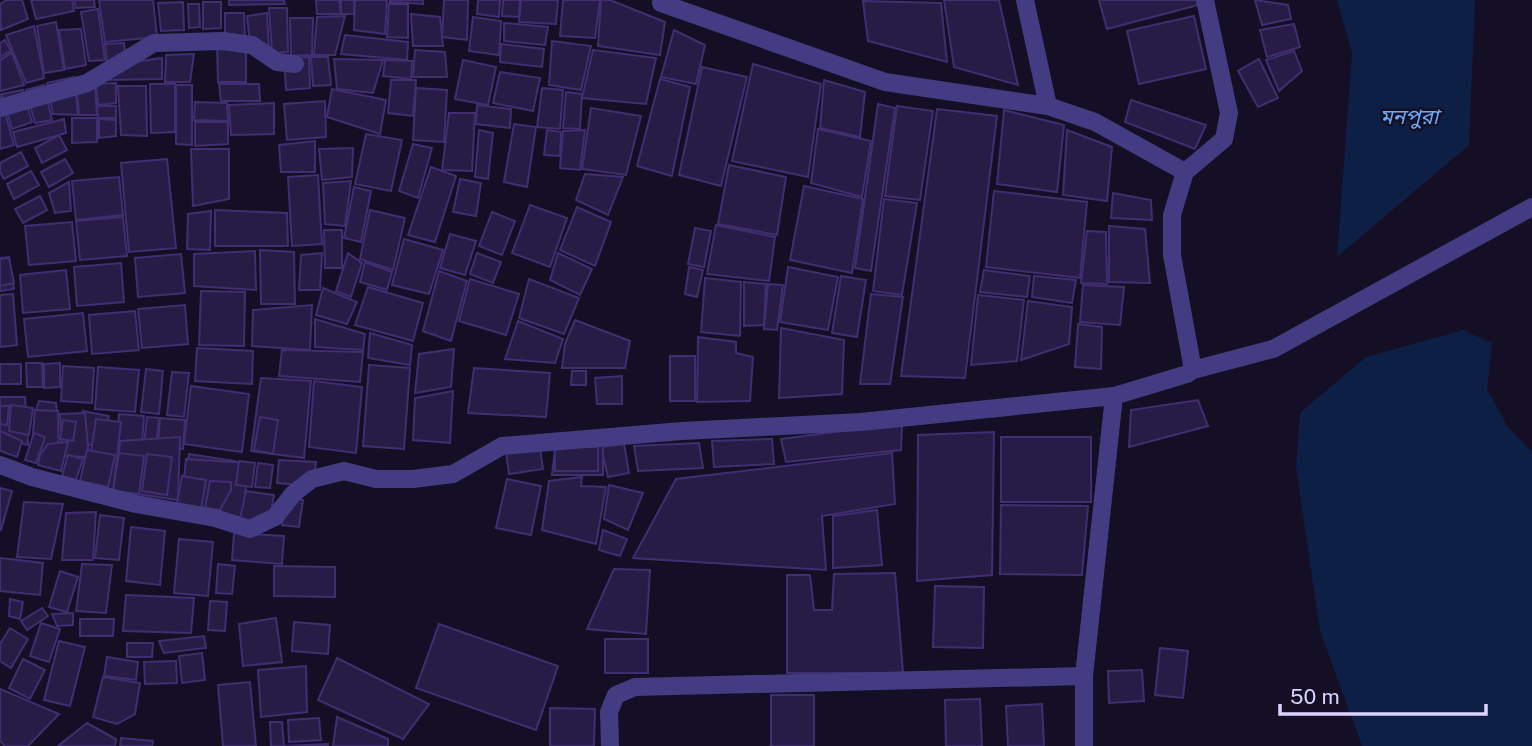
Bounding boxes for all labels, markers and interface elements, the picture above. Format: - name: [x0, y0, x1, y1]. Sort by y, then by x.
- water label: মনপুরা: [1380, 104, 1443, 129]
- scale bar: [1280, 672, 1486, 716]
- text: 50 m: [1290, 684, 1340, 709]

